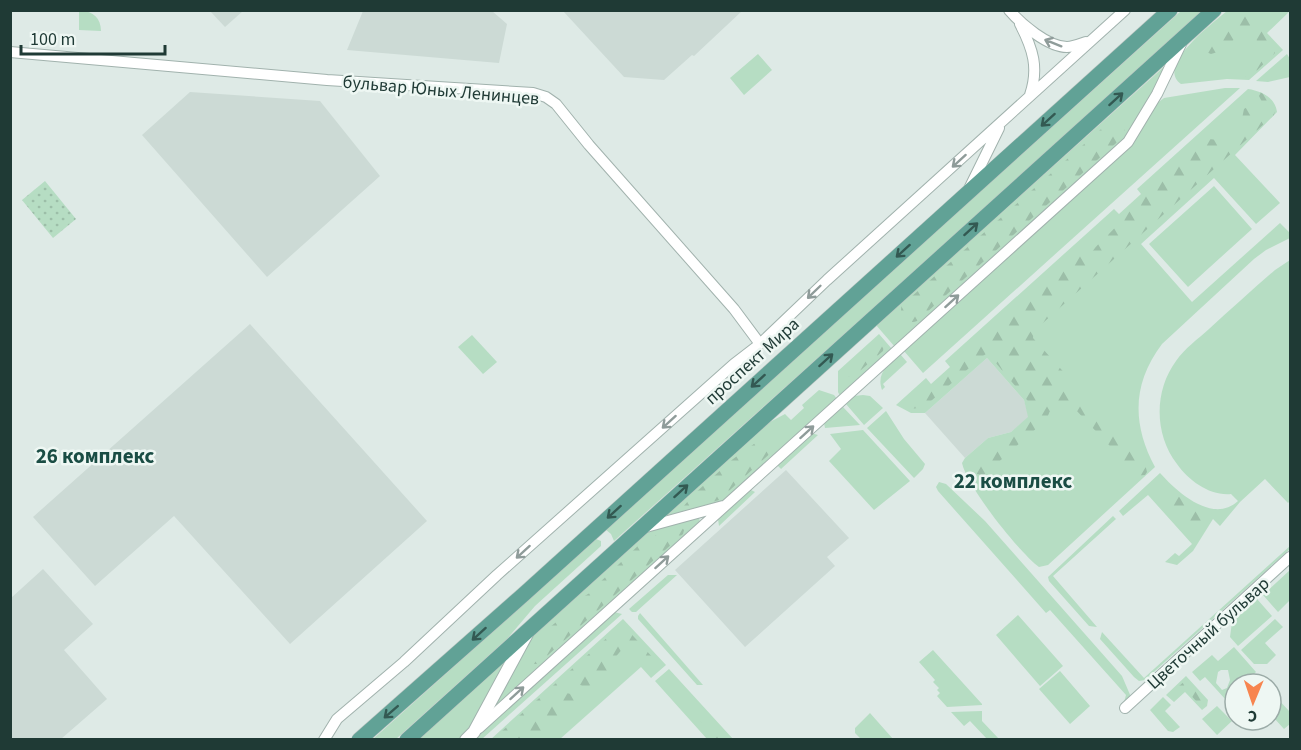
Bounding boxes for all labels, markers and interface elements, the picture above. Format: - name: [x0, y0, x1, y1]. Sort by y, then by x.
- scale bar: [21, 18, 165, 56]
- text: 100 m: [30, 27, 75, 52]
- one-way arrow: [1045, 36, 1063, 47]
- street label: бульвар Юных Ленинцев: [342, 69, 540, 112]
- one-way arrow: [1108, 92, 1123, 106]
- one-way arrow: [1041, 113, 1056, 127]
- one-way arrow: [951, 154, 966, 168]
- one-way arrow: [963, 222, 978, 236]
- one-way arrow: [896, 244, 911, 258]
- one-way arrow: [807, 285, 822, 300]
- one-way arrow: [944, 294, 959, 308]
- street label: проспект Мира: [700, 312, 805, 411]
- one-way arrow: [818, 353, 833, 367]
- one-way arrow: [751, 374, 766, 388]
- one-way arrow: [662, 415, 677, 429]
- one-way arrow: [800, 425, 815, 439]
- district label: 26 комплекс: [36, 441, 154, 471]
- district label: 22 комплекс: [954, 466, 1072, 496]
- one-way arrow: [674, 484, 689, 498]
- one-way arrow: [607, 505, 622, 519]
- one-way arrow: [516, 545, 531, 559]
- one-way arrow: [654, 555, 669, 569]
- street label: Цветочный бульвар: [1142, 572, 1275, 695]
- one-way arrow: [472, 627, 487, 641]
- north arrow: [1223, 672, 1283, 732]
- one-way arrow: [509, 686, 524, 700]
- one-way arrow: [384, 705, 399, 719]
- text: С: [1247, 705, 1258, 727]

